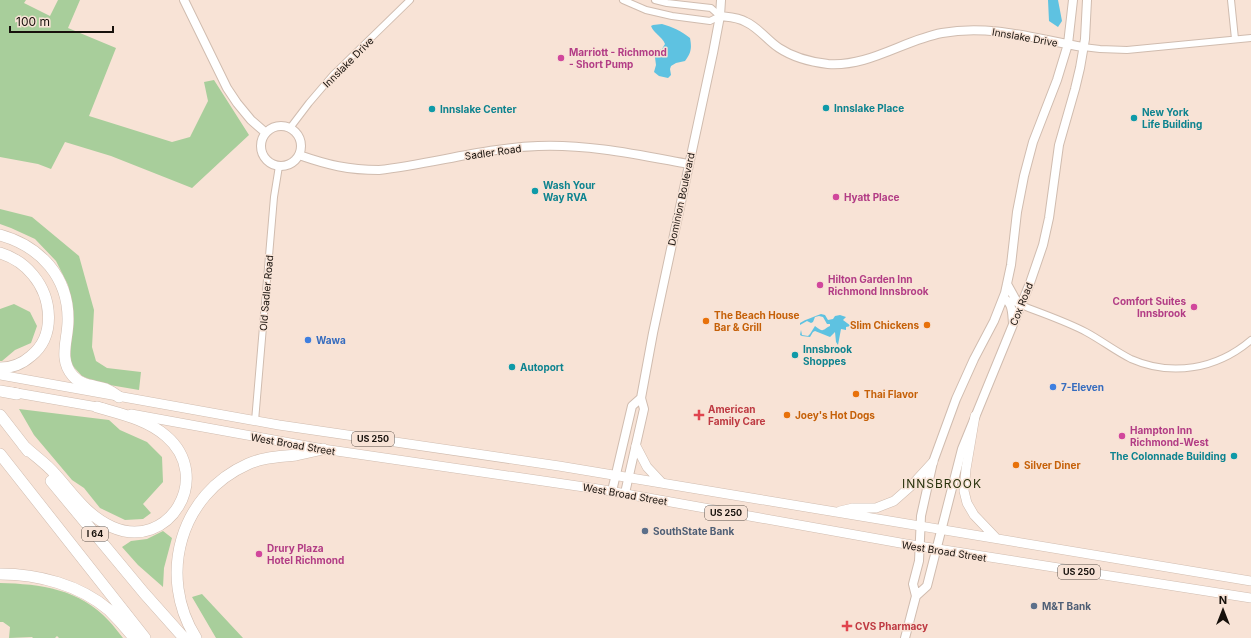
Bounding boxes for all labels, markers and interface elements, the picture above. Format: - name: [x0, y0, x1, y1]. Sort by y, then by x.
- scale bar: [10, 8, 113, 34]
- text: 100 m: [16, 14, 50, 29]
- street label: Innslake Drive: [991, 25, 1059, 49]
- street label: Innslake Drive: [320, 34, 376, 90]
- place label: Marriott - Richmond - Short Pump: [569, 46, 667, 70]
- marker: Marriott - Richmond - Short Pump: [556, 53, 566, 63]
- place label: Innslake Place: [834, 102, 904, 114]
- place label: Innslake Center: [440, 103, 516, 115]
- marker: Innslake Place: [821, 103, 831, 113]
- marker: Innslake Center: [427, 104, 437, 114]
- place label: New York Life Building: [1142, 106, 1202, 131]
- marker: New York Life Building: [1129, 113, 1139, 123]
- street label: Sadler Road: [464, 142, 522, 162]
- street label: Dominion Boulevard: [665, 151, 697, 247]
- place label: Wash Your Way RVA: [543, 179, 595, 204]
- marker: Wash Your Way RVA: [530, 186, 540, 196]
- place label: Hyatt Place: [844, 191, 900, 204]
- marker: Hyatt Place: [831, 192, 841, 202]
- street label: Old Sadler Road: [257, 255, 275, 331]
- place label: Hilton Garden Inn Richmond Innsbrook: [828, 273, 929, 297]
- marker: Hilton Garden Inn Richmond Innsbrook: [815, 280, 825, 290]
- street label: Cox Road: [1007, 281, 1035, 327]
- place label: Comfort Suites Innsbrook: [1113, 295, 1186, 319]
- marker: Comfort Suites Innsbrook: [1189, 302, 1199, 312]
- place label: The Beach House Bar & Grill: [714, 309, 800, 333]
- marker: The Beach House Bar & Grill: [701, 316, 711, 326]
- place label: Slim Chickens: [850, 319, 919, 331]
- marker: Slim Chickens: [922, 320, 932, 330]
- place label: Wawa: [316, 334, 346, 346]
- marker: Wawa: [303, 335, 313, 345]
- place label: Innsbrook Shoppes: [803, 343, 852, 367]
- marker: Innsbrook Shoppes: [790, 350, 800, 360]
- place label: Autoport: [520, 361, 564, 373]
- marker: Autoport: [507, 362, 517, 372]
- place label: 7-Eleven: [1061, 381, 1104, 393]
- marker: 7-Eleven: [1048, 382, 1058, 392]
- place label: Thai Flavor: [864, 388, 918, 400]
- marker: Thai Flavor: [851, 389, 861, 399]
- place label: American Family Care: [708, 403, 766, 428]
- marker: American Family Care: [693, 409, 705, 421]
- place label: Joey's Hot Dogs: [795, 409, 875, 422]
- marker: Joey's Hot Dogs: [782, 410, 792, 420]
- place label: Hampton Inn Richmond-West: [1130, 424, 1209, 448]
- street label: West Broad Street: [250, 431, 337, 457]
- marker: Hampton Inn Richmond-West: [1117, 431, 1127, 441]
- road number: US 250: [352, 432, 394, 446]
- place label: The Colonnade Building: [1110, 450, 1226, 463]
- marker: The Colonnade Building: [1229, 451, 1239, 461]
- place label: Silver Diner: [1024, 459, 1080, 471]
- marker: Silver Diner: [1011, 460, 1021, 470]
- district label: INNSBROOK: [902, 476, 982, 491]
- street label: West Broad Street: [582, 481, 669, 507]
- road number: US 250: [705, 506, 747, 520]
- place label: SouthState Bank: [653, 525, 734, 537]
- marker: SouthState Bank: [640, 526, 650, 536]
- road number: I 64: [82, 527, 108, 541]
- street label: West Broad Street: [901, 538, 988, 564]
- place label: Drury Plaza Hotel Richmond: [267, 542, 344, 566]
- marker: Drury Plaza Hotel Richmond: [254, 549, 264, 559]
- road number: US 250: [1058, 565, 1100, 579]
- north arrow: [1203, 590, 1243, 630]
- text: N: [1219, 593, 1227, 607]
- place label: M&T Bank: [1042, 600, 1091, 612]
- marker: M&T Bank: [1029, 601, 1039, 611]
- place label: CVS Pharmacy: [855, 620, 928, 633]
- marker: CVS Pharmacy: [842, 621, 852, 631]

